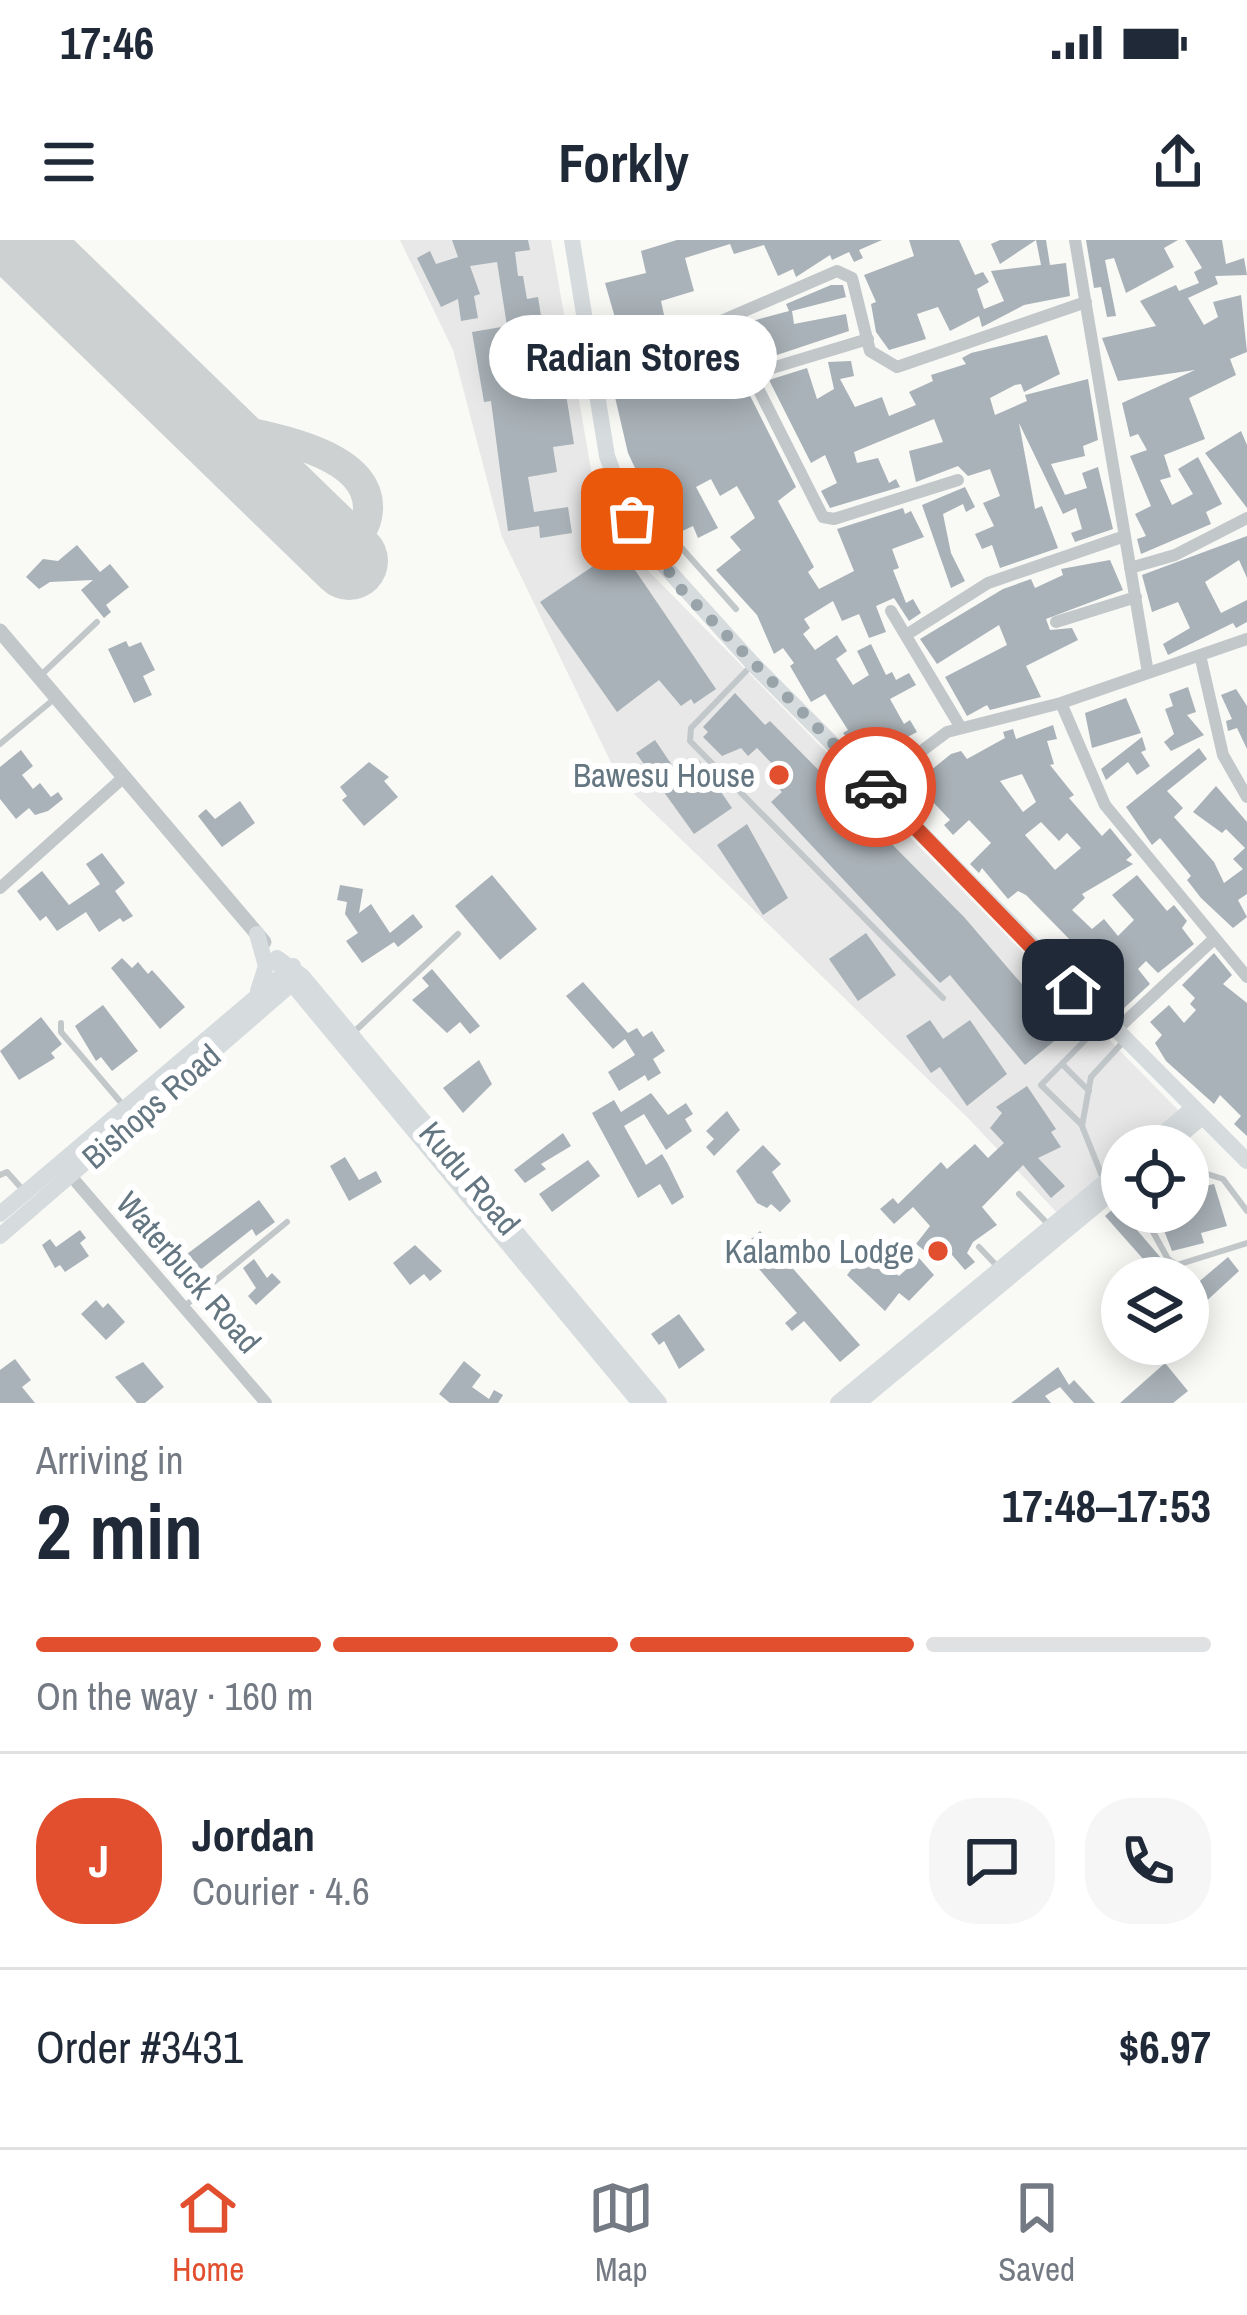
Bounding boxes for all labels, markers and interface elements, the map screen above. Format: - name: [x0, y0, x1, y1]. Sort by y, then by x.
- text: 17:46: [60, 12, 154, 73]
- text: Forkly: [558, 126, 689, 199]
- icon: menu: [36, 129, 102, 195]
- icon: share: [1145, 129, 1211, 195]
- callout: Radian Stores: [488, 315, 776, 399]
- text: Radian Stores: [525, 331, 741, 383]
- pin: [581, 468, 683, 570]
- icon: bag: [599, 486, 665, 552]
- courier: [816, 727, 936, 847]
- place label: Bawesu House: [573, 753, 755, 797]
- icon: car: [843, 754, 909, 820]
- marker: Bawesu House: [766, 762, 792, 788]
- pin: [1022, 939, 1124, 1041]
- icon: home: [1040, 957, 1106, 1023]
- street label: Bishops Road: [72, 1034, 230, 1178]
- street label: Kudu Road: [410, 1112, 530, 1244]
- map controls: [1101, 1125, 1209, 1365]
- button: locate: [1101, 1125, 1209, 1233]
- street label: Waterbuck Road: [107, 1182, 271, 1362]
- place label: Kalambo Lodge: [724, 1229, 914, 1273]
- marker: Kalambo Lodge: [925, 1238, 951, 1264]
- button: layers: [1101, 1257, 1209, 1365]
- text: Arriving in: [36, 1434, 184, 1486]
- text: 17:48–17:53: [1002, 1475, 1211, 1536]
- text: 2 min: [36, 1478, 203, 1583]
- text: On the way · 160 m: [36, 1670, 313, 1722]
- button: chat: [929, 1798, 1055, 1924]
- button: phone: [1085, 1798, 1211, 1924]
- text: Jordan: [192, 1804, 315, 1865]
- text: J: [89, 1830, 109, 1891]
- text: Courier · 4.6: [192, 1865, 370, 1917]
- text: Order #3431: [36, 2016, 243, 2077]
- text: $6.97: [1119, 2016, 1211, 2077]
- tab: Home: [172, 2175, 244, 2291]
- tab: Map: [588, 2175, 654, 2291]
- tab: Saved: [998, 2175, 1075, 2291]

